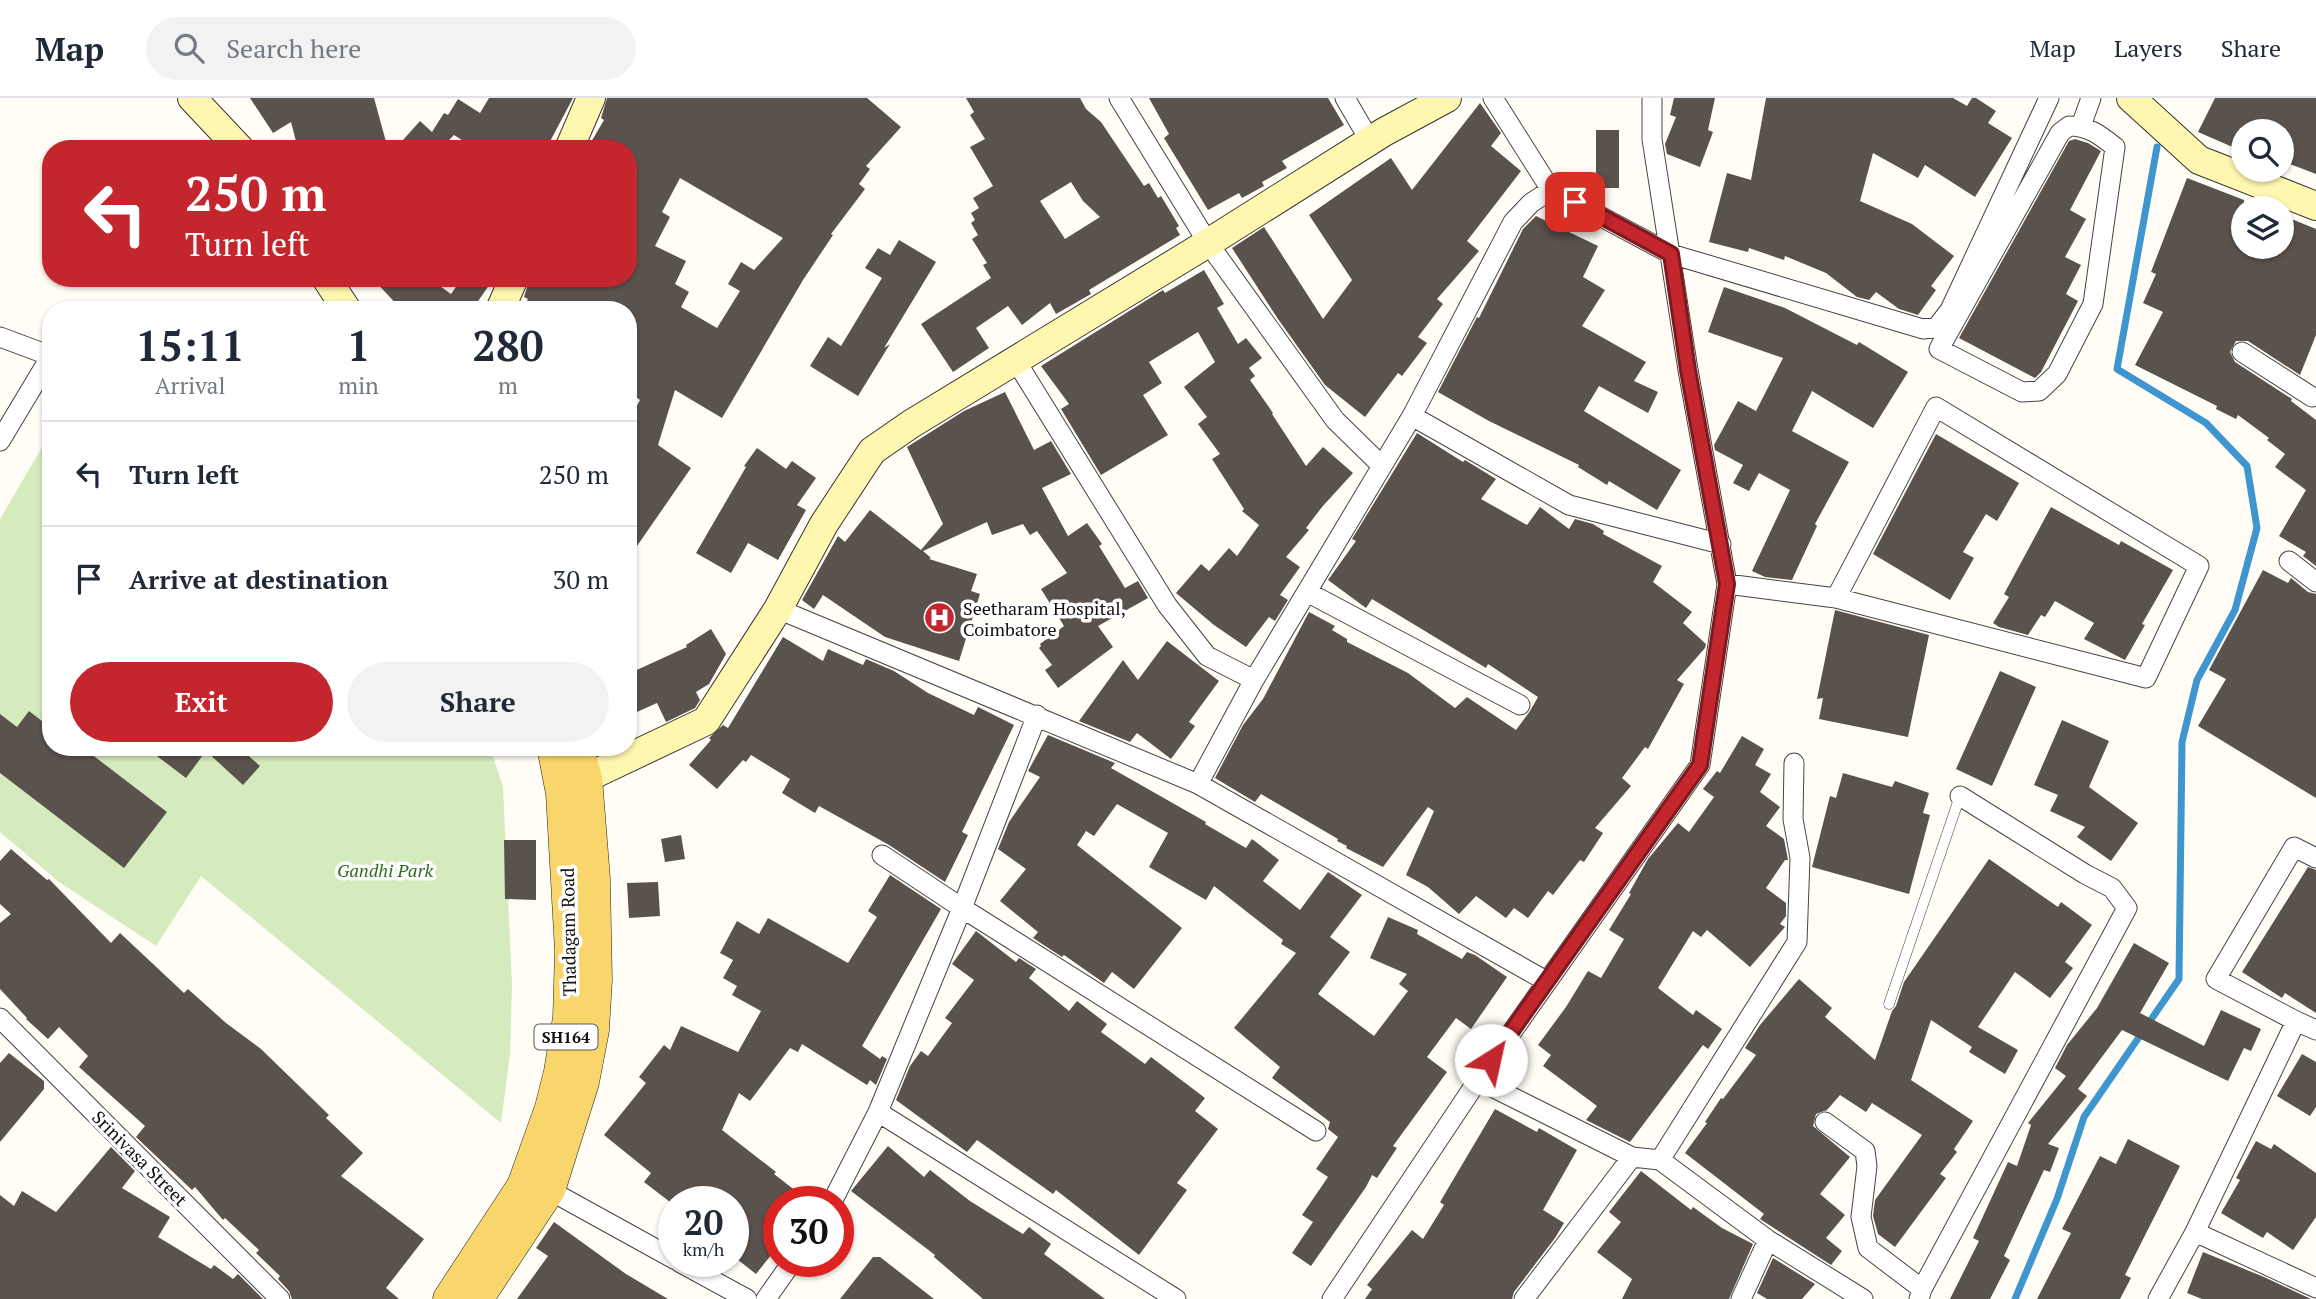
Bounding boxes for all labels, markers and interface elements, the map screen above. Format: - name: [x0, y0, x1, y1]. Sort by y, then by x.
- search box: [146, 17, 636, 80]
- text: Map: [35, 27, 104, 70]
- icon: search: [170, 29, 208, 67]
- text: Search here: [226, 31, 361, 65]
- text: Map: [2029, 32, 2076, 64]
- text: Layers: [2114, 32, 2183, 64]
- text: Share: [2221, 32, 2281, 64]
- map controls: [2231, 119, 2294, 259]
- button: search: [2231, 119, 2294, 182]
- text: 250 m: [185, 160, 327, 225]
- icon: left: [70, 168, 161, 259]
- pin: [1545, 172, 1605, 232]
- icon: arrive: [1556, 183, 1594, 221]
- button: layers: [2231, 196, 2294, 259]
- text: Turn left: [185, 223, 309, 265]
- text: 15:11: [136, 317, 245, 373]
- text: 1: [347, 317, 370, 373]
- text: 280: [472, 317, 543, 373]
- text: Arrival: [155, 370, 225, 401]
- text: min: [338, 370, 379, 401]
- text: m: [498, 370, 518, 401]
- icon: left: [70, 455, 108, 493]
- text: Turn left: [129, 457, 239, 491]
- text: 250 m: [539, 457, 609, 491]
- icon: arrive: [70, 560, 108, 598]
- text: Arrive at destination: [129, 562, 388, 596]
- text: 30 m: [553, 562, 609, 596]
- place label: Seetharam Hospital, Coimbatore: [963, 596, 1126, 641]
- hospital icon: Seetharam Hospital, Coimbatore: [923, 601, 957, 635]
- button: Exit: [70, 662, 333, 742]
- button: Share: [347, 662, 609, 742]
- park label: Gandhi Park: [337, 858, 433, 882]
- street label: Thadagam Road: [555, 868, 581, 996]
- position arrow: [1454, 1023, 1528, 1097]
- road number: SH164: [534, 1024, 598, 1049]
- street label: Srinivasa Street: [87, 1105, 193, 1211]
- speed limit sign: 30: [763, 1186, 854, 1277]
- text: 20: [684, 1199, 723, 1245]
- text: km/h: [683, 1237, 724, 1261]

